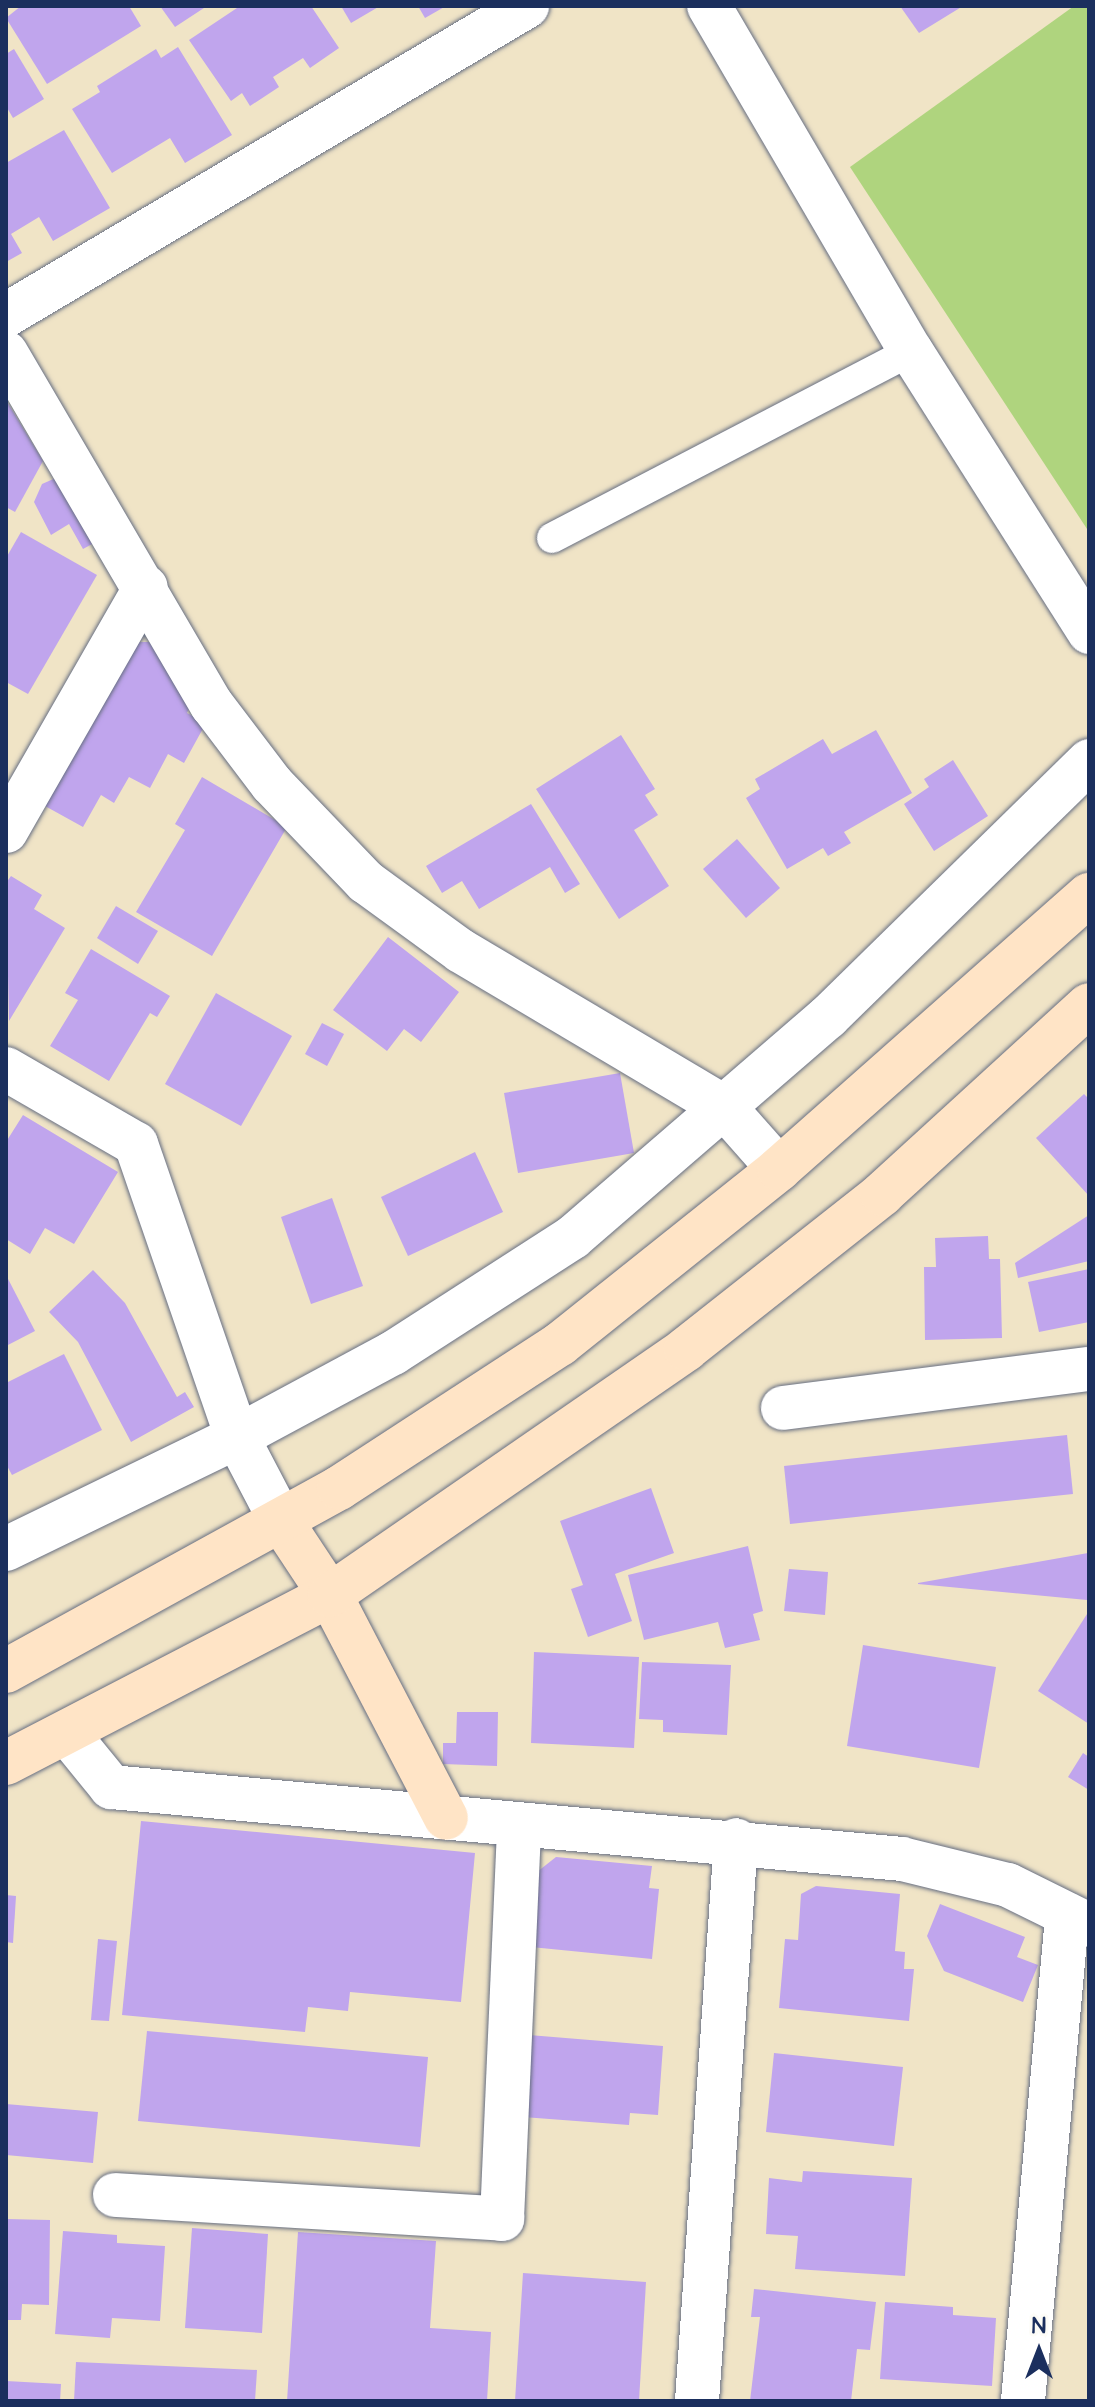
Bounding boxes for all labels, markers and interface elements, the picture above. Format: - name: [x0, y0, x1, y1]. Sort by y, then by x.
- north arrow: [999, 2311, 1079, 2391]
- text: N: [1032, 2311, 1046, 2342]

